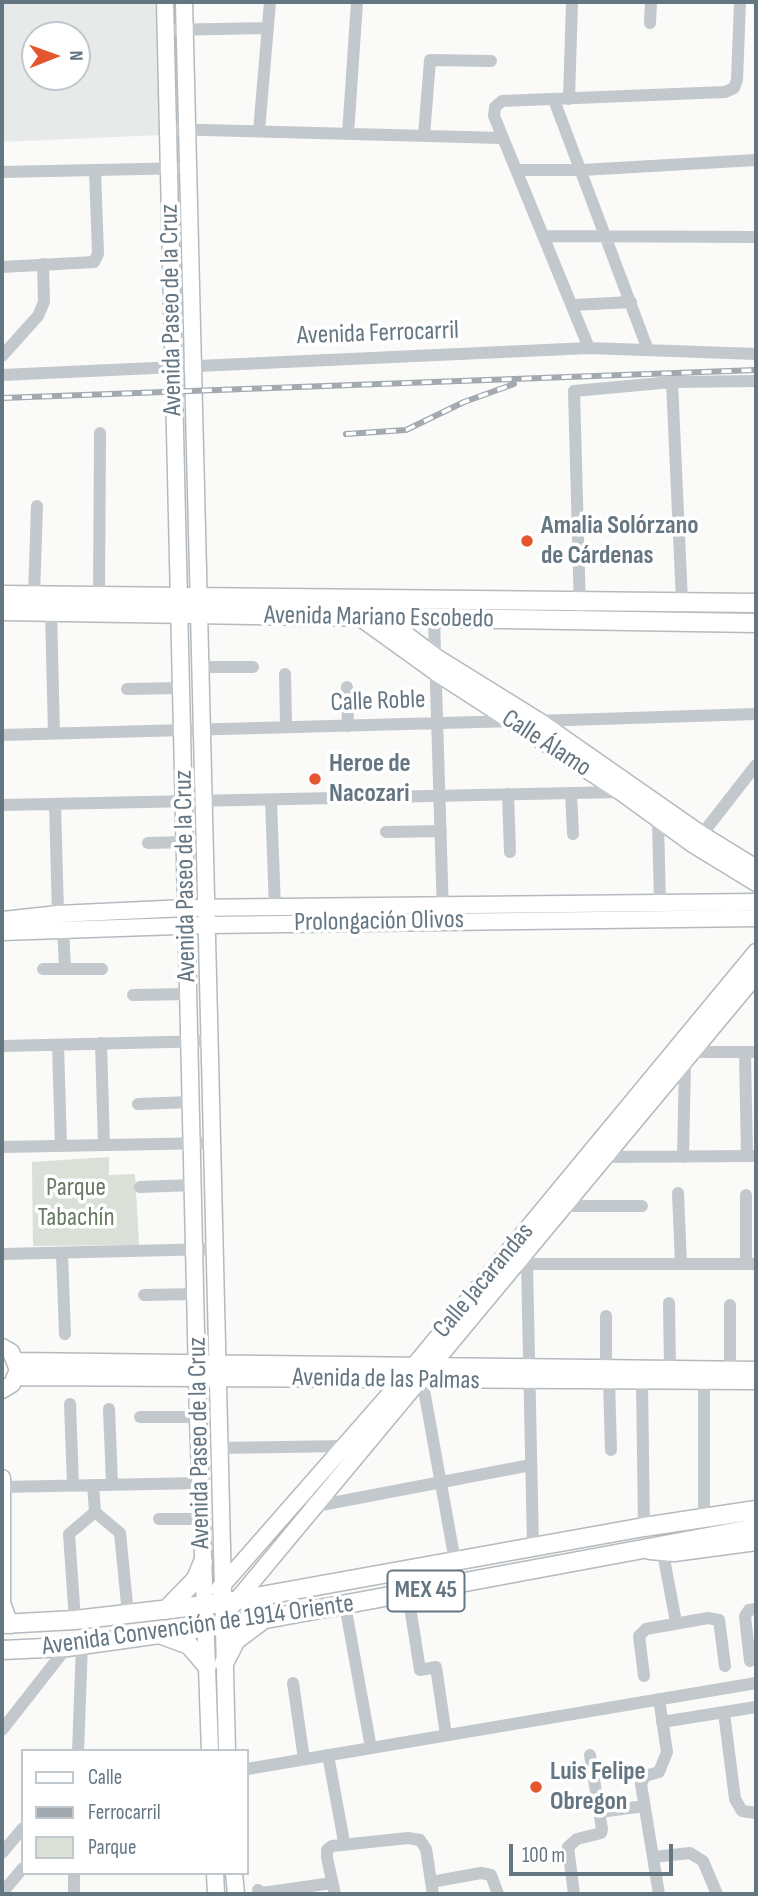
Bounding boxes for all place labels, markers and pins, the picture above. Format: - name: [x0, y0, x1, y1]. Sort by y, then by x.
- place label: Amalia Solórzano de Cárdenas: [541, 510, 699, 572]
- marker: Amalia Solórzano de Cárdenas: [519, 533, 535, 549]
- place label: Heroe de Nacozari: [329, 748, 411, 810]
- marker: Heroe de Nacozari: [307, 771, 323, 787]
- place label: Luis Felipe Obregon: [550, 1756, 646, 1817]
- marker: Luis Felipe Obregon: [528, 1779, 544, 1795]

